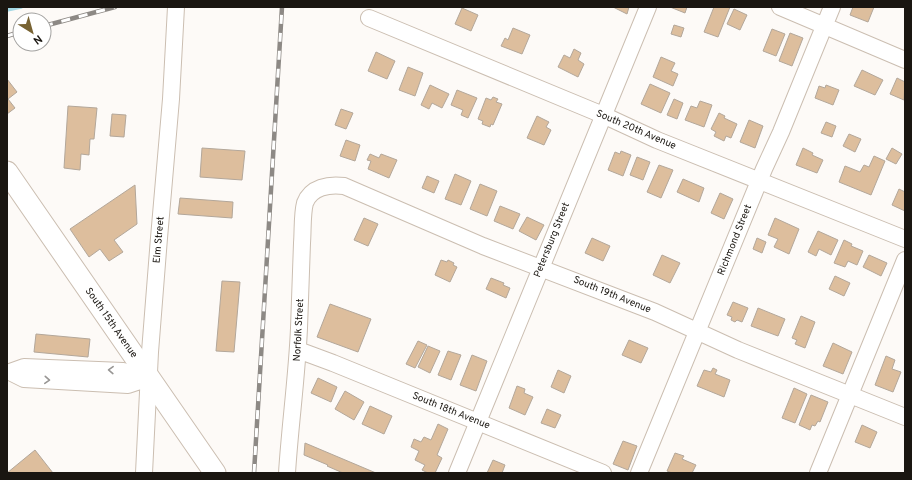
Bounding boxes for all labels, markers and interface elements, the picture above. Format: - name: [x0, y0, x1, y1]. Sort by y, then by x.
- north arrow: [12, 12, 52, 52]
- text: N: [30, 31, 45, 47]
- street label: South 20th Avenue: [594, 107, 678, 153]
- street label: Petersburg Street: [531, 200, 573, 279]
- street label: Richmond Street: [715, 202, 755, 277]
- street label: Elm Street: [150, 216, 168, 264]
- street label: South 19th Avenue: [571, 273, 653, 317]
- street label: South 15th Avenue: [82, 285, 140, 361]
- street label: Norfolk Street: [291, 298, 307, 362]
- one-way arrow: [108, 366, 114, 375]
- one-way arrow: [44, 376, 50, 385]
- street label: South 18th Avenue: [410, 389, 492, 433]

